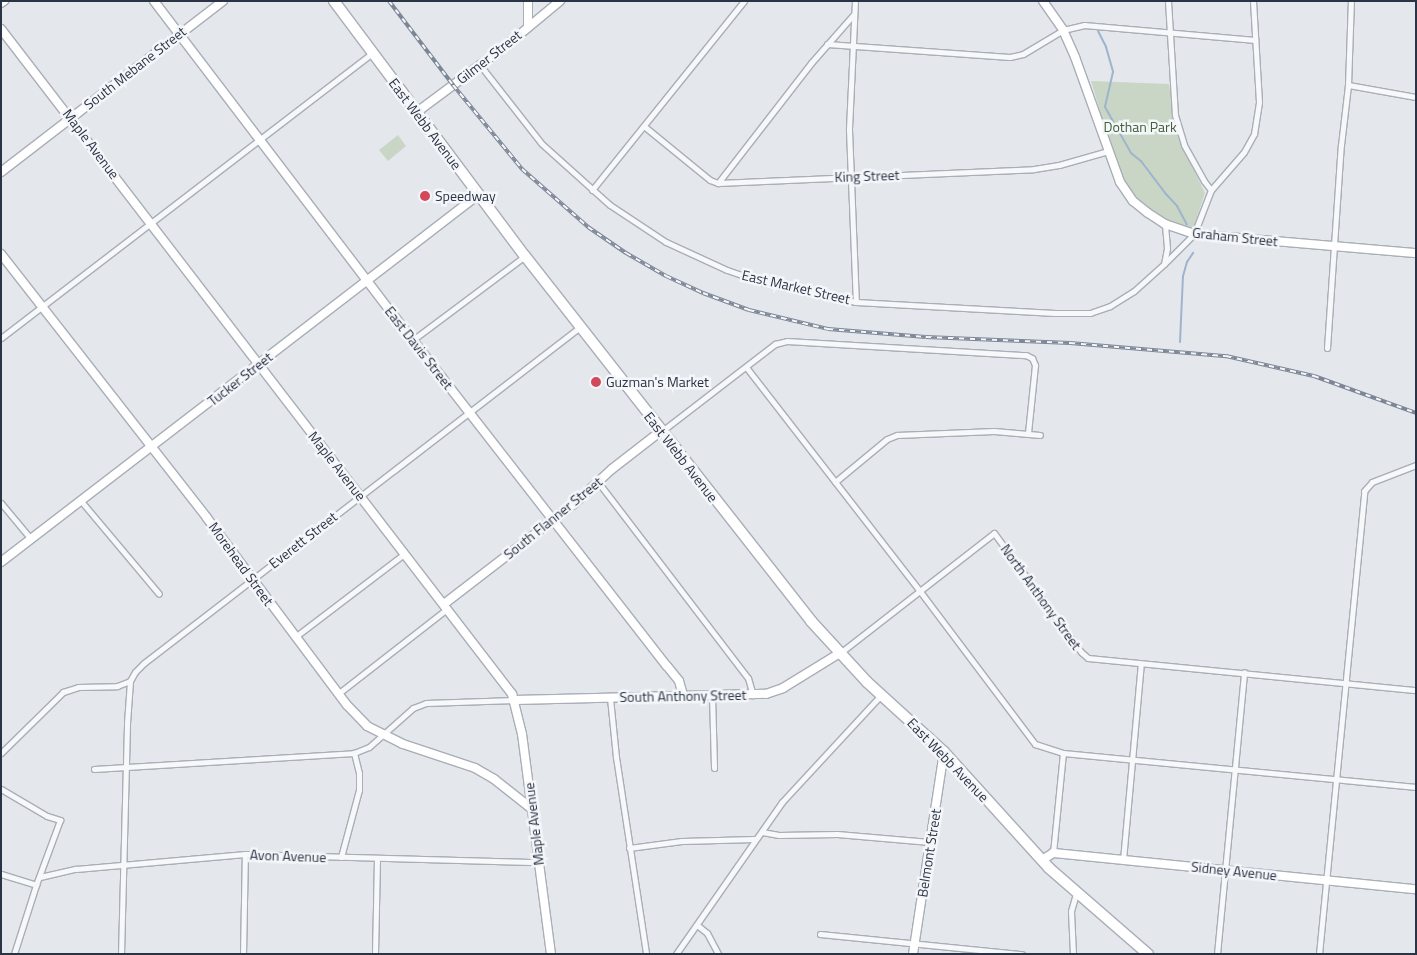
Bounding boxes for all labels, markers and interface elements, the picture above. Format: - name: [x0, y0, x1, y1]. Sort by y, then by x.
- street label: South Mebane Street: [81, 23, 189, 113]
- street label: Gilmer Street: [453, 26, 525, 88]
- street label: East Webb Avenue: [385, 75, 465, 173]
- street label: Maple Avenue: [59, 106, 123, 182]
- park label: Dothan Park: [1103, 119, 1177, 135]
- street label: King Street: [834, 166, 900, 186]
- place label: Speedway: [435, 188, 496, 204]
- marker: Speedway: [419, 190, 431, 202]
- street label: Graham Street: [1191, 224, 1279, 250]
- street label: East Market Street: [740, 266, 852, 308]
- street label: East Davis Street: [381, 303, 457, 393]
- street label: Tucker Street: [204, 349, 276, 409]
- place label: Guzman's Market: [606, 374, 709, 390]
- marker: Guzman's Market: [590, 376, 602, 388]
- street label: East Webb Avenue: [641, 408, 721, 506]
- street label: Maple Avenue: [305, 428, 369, 504]
- street label: South Flanner Street: [500, 473, 606, 563]
- street label: Everett Street: [266, 508, 340, 572]
- street label: Morehead Street: [205, 519, 277, 609]
- street label: North Anthony Street: [997, 541, 1085, 653]
- street label: South Anthony Street: [619, 686, 747, 706]
- street label: East Webb Avenue: [904, 715, 992, 805]
- street label: Maple Avenue: [521, 782, 547, 866]
- street label: Belmont Street: [914, 807, 944, 899]
- street label: Avon Avenue: [249, 846, 327, 866]
- street label: Sidney Avenue: [1190, 858, 1278, 884]

